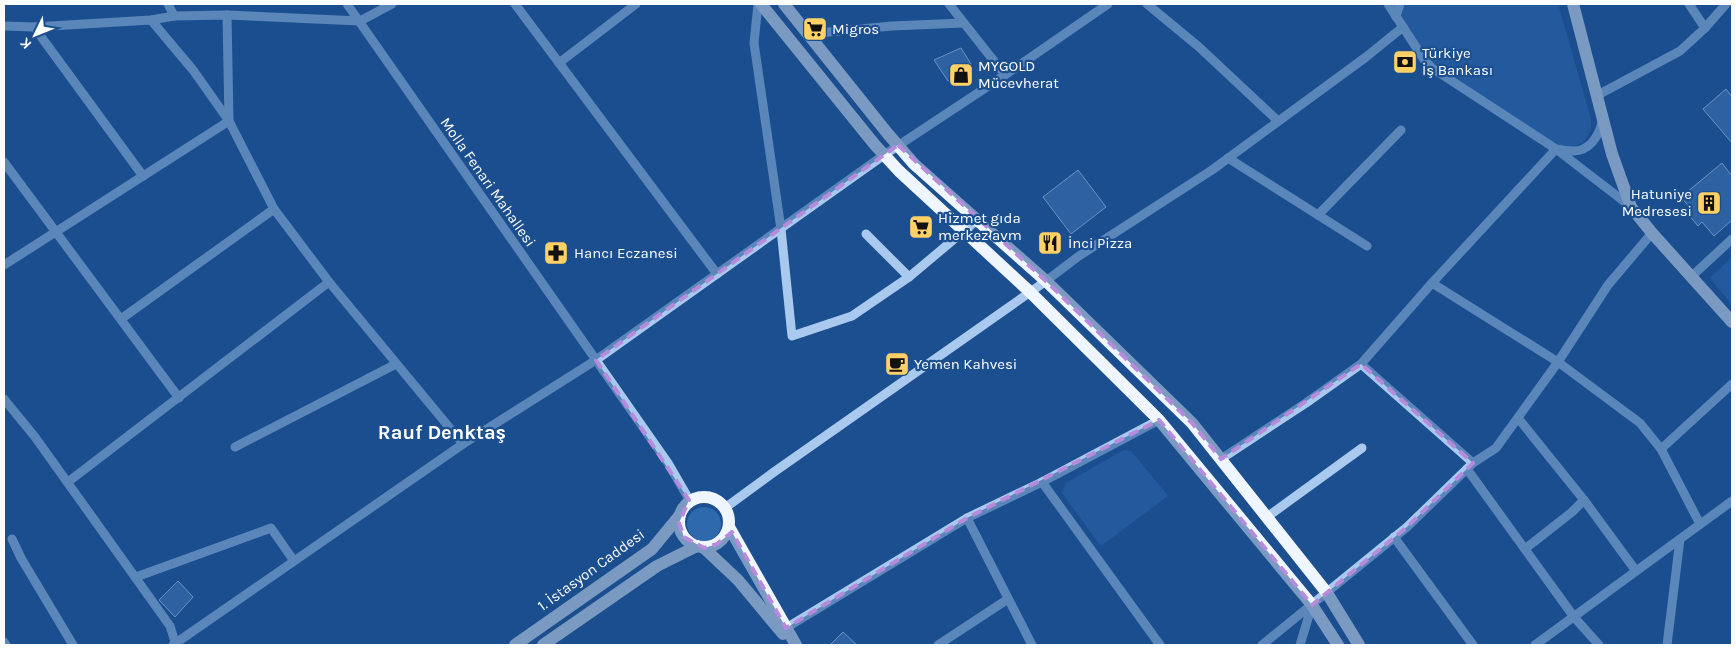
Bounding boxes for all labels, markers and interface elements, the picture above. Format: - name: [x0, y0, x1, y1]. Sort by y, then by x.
- north arrow: [10, 10, 60, 60]
- supermarket icon: Migros: [802, 16, 828, 42]
- place label: Migros: [832, 20, 879, 38]
- text: K: [16, 34, 35, 53]
- place label: Türkiye İş Bankası: [1422, 44, 1493, 79]
- bank icon: Türkiye İş Bankası: [1392, 49, 1418, 75]
- place label: MYGOLD Mücevherat: [978, 57, 1059, 92]
- shop icon: MYGOLD Mücevherat: [948, 62, 974, 88]
- street label: Molla Fenari Mahallesi: [437, 114, 539, 250]
- place label: Hatuniye Medresesi: [1622, 185, 1692, 220]
- building icon: Hatuniye Medresesi: [1696, 190, 1722, 216]
- place label: Hizmet gıda merkez avm: [938, 209, 1022, 244]
- supermarket icon: Hizmet gıda merkez avm: [908, 214, 934, 240]
- restaurant icon: İnci Pizza: [1037, 230, 1063, 256]
- place label: İnci Pizza: [1068, 234, 1132, 252]
- pharmacy icon: Hancı Eczanesi: [543, 240, 569, 266]
- place label: Hancı Eczanesi: [574, 244, 678, 262]
- cafe icon: Yemen Kahvesi: [884, 351, 910, 377]
- place label: Yemen Kahvesi: [914, 355, 1017, 373]
- district label: Rauf Denktaş: [378, 421, 506, 444]
- street label: 1. İstasyon Caddesi: [534, 525, 648, 615]

